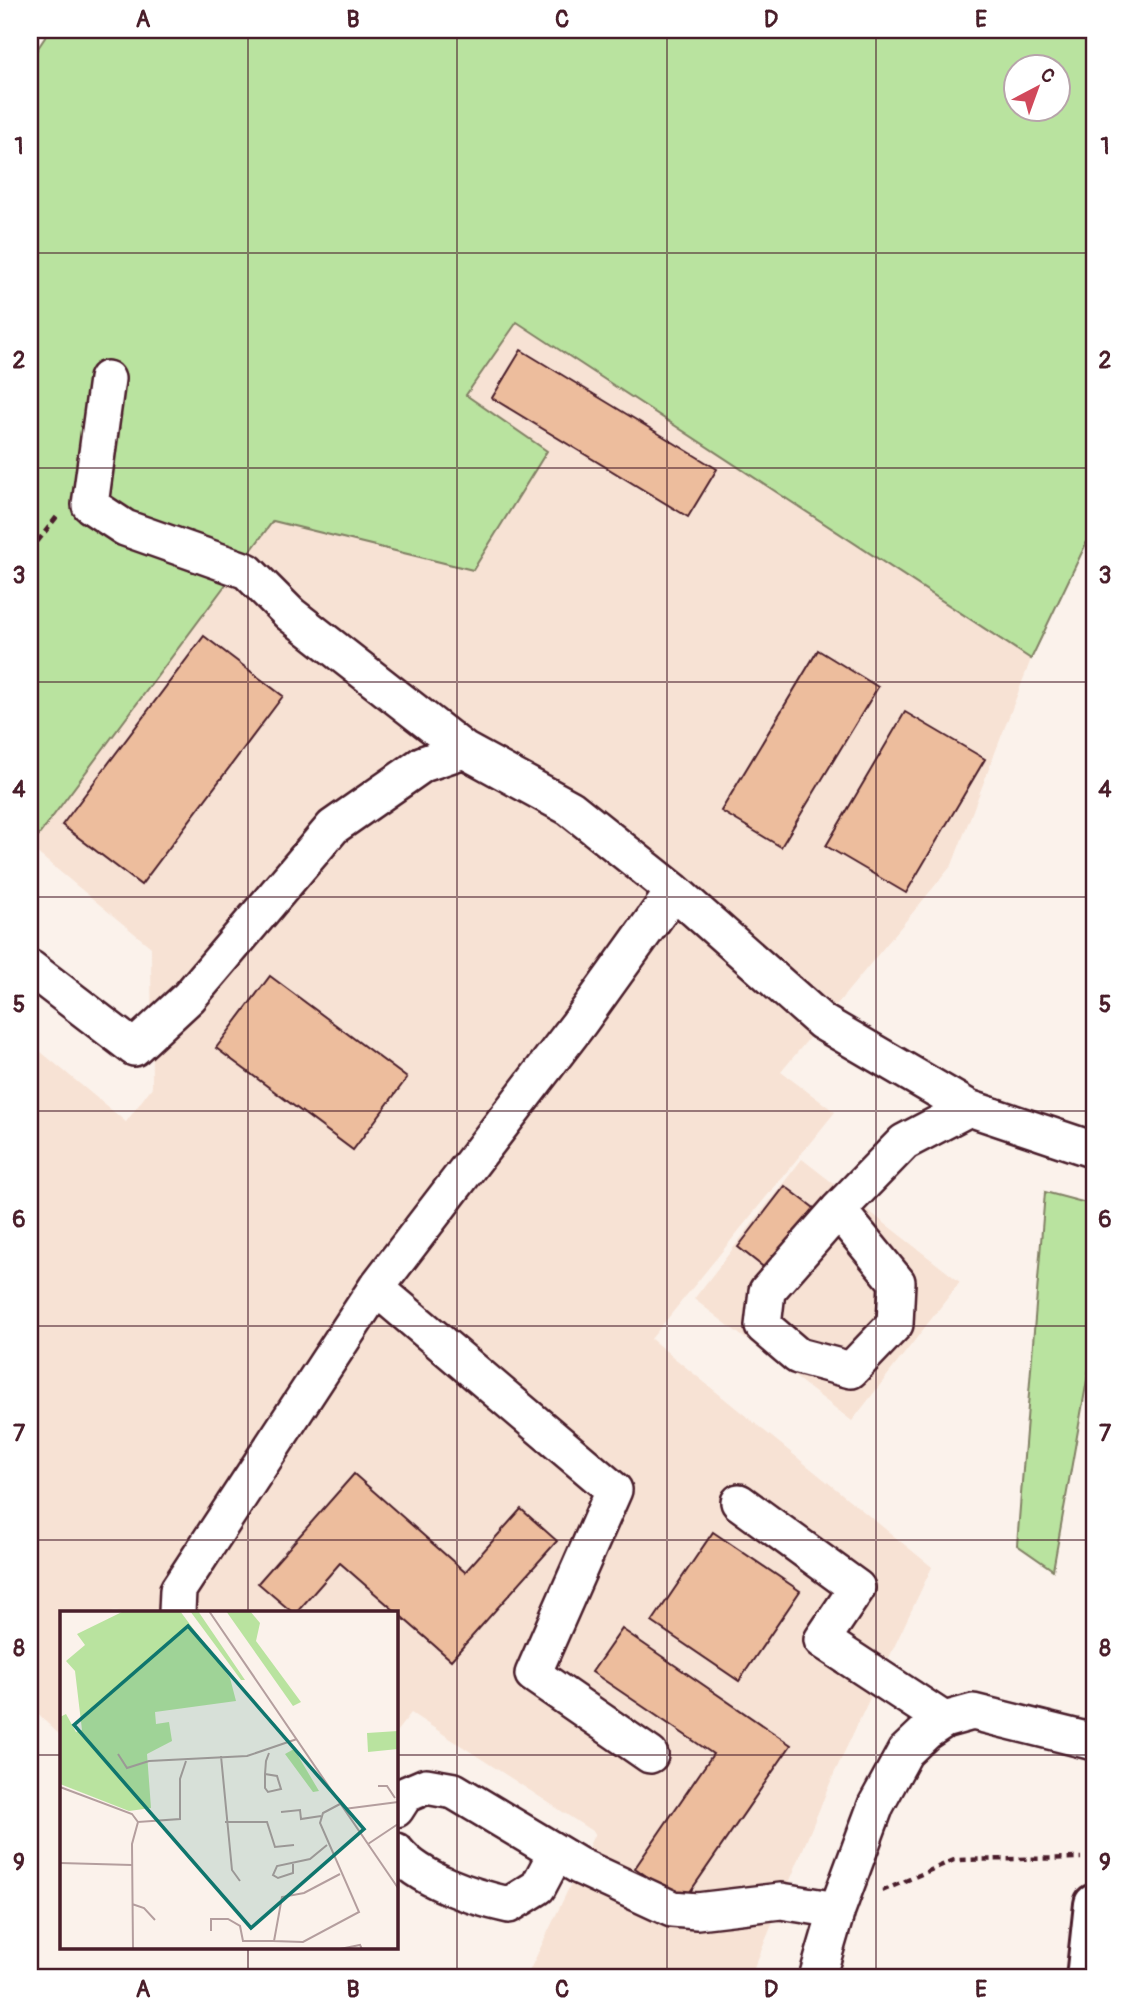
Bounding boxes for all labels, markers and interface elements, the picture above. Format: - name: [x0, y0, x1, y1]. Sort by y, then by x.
- text: A: [136, 5, 151, 34]
- text: B: [346, 5, 360, 34]
- text: C: [555, 5, 569, 34]
- text: D: [764, 5, 778, 34]
- text: E: [975, 5, 987, 34]
- north arrow: [1002, 52, 1072, 122]
- text: С: [1035, 63, 1060, 89]
- text: 1: [15, 132, 24, 161]
- text: 1: [1101, 132, 1110, 161]
- text: 2: [13, 346, 26, 375]
- text: 2: [1099, 346, 1112, 375]
- text: 3: [13, 561, 25, 590]
- text: 3: [1099, 561, 1111, 590]
- text: 4: [12, 775, 26, 804]
- text: 4: [1098, 775, 1112, 804]
- text: 5: [13, 990, 25, 1019]
- text: 5: [1099, 990, 1111, 1019]
- text: 6: [12, 1205, 26, 1234]
- text: 6: [1098, 1205, 1112, 1234]
- text: 7: [13, 1419, 26, 1448]
- text: 7: [1099, 1419, 1112, 1448]
- inset map: [60, 1611, 397, 1948]
- text: 8: [13, 1634, 25, 1663]
- text: 8: [1099, 1634, 1111, 1663]
- text: 9: [13, 1848, 25, 1877]
- text: 9: [1099, 1848, 1111, 1877]
- text: A: [136, 1975, 151, 2004]
- text: B: [346, 1975, 360, 2004]
- text: C: [555, 1975, 569, 2004]
- text: D: [764, 1975, 778, 2004]
- text: E: [975, 1975, 987, 2004]

